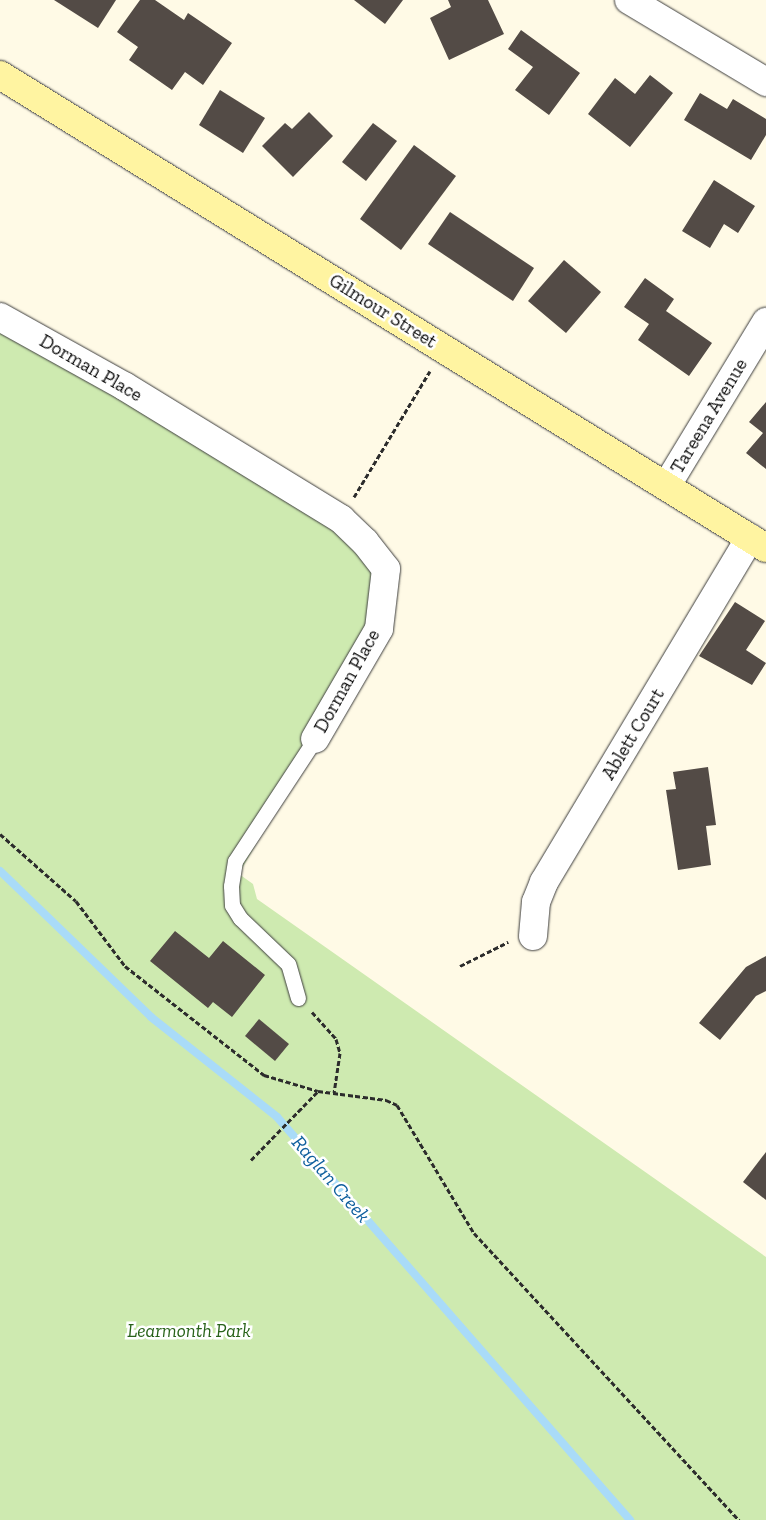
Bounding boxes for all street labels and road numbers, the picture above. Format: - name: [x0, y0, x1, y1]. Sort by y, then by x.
- street label: Gilmour Street: [325, 269, 441, 353]
- street label: Dorman Place: [36, 329, 146, 407]
- street label: Tareena Avenue: [666, 354, 752, 478]
- street label: Dorman Place: [309, 625, 385, 737]
- street label: Ablett Court: [597, 684, 669, 784]

